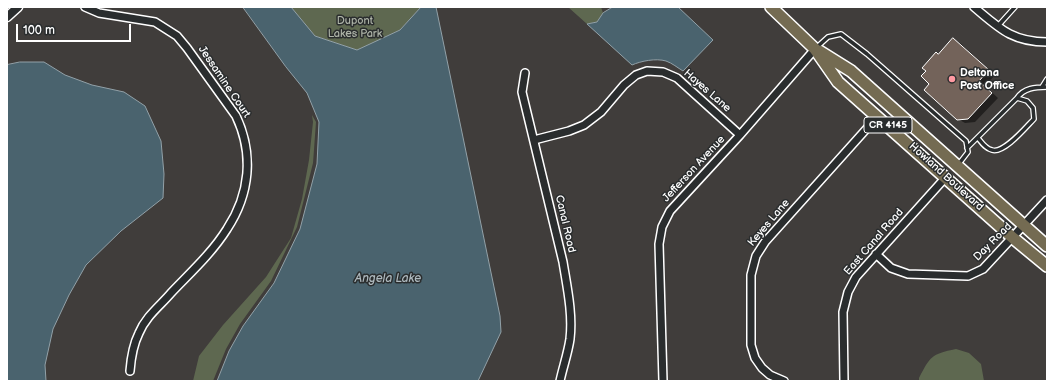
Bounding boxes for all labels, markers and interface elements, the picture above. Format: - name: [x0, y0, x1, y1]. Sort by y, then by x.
- park label: Dupont Lakes Park: [328, 14, 382, 40]
- scale bar: [18, 16, 133, 42]
- text: 100 m: [23, 23, 55, 38]
- street label: Jessamine Court: [195, 43, 253, 121]
- place label: Deltona Post Office: [960, 66, 1014, 92]
- street label: Hayes Lane: [681, 67, 733, 115]
- marker: Deltona Post Office: [947, 74, 957, 84]
- road number: CR 4145: [864, 117, 912, 133]
- street label: Jefferson Avenue: [660, 133, 728, 205]
- street label: Howland Boulevard: [906, 140, 986, 214]
- street label: Canal Road: [552, 194, 578, 254]
- street label: Keyes Lane: [745, 197, 793, 249]
- street label: East Canal Road: [842, 206, 906, 278]
- street label: Day Road: [971, 220, 1015, 264]
- water label: Angela Lake: [355, 272, 421, 286]

